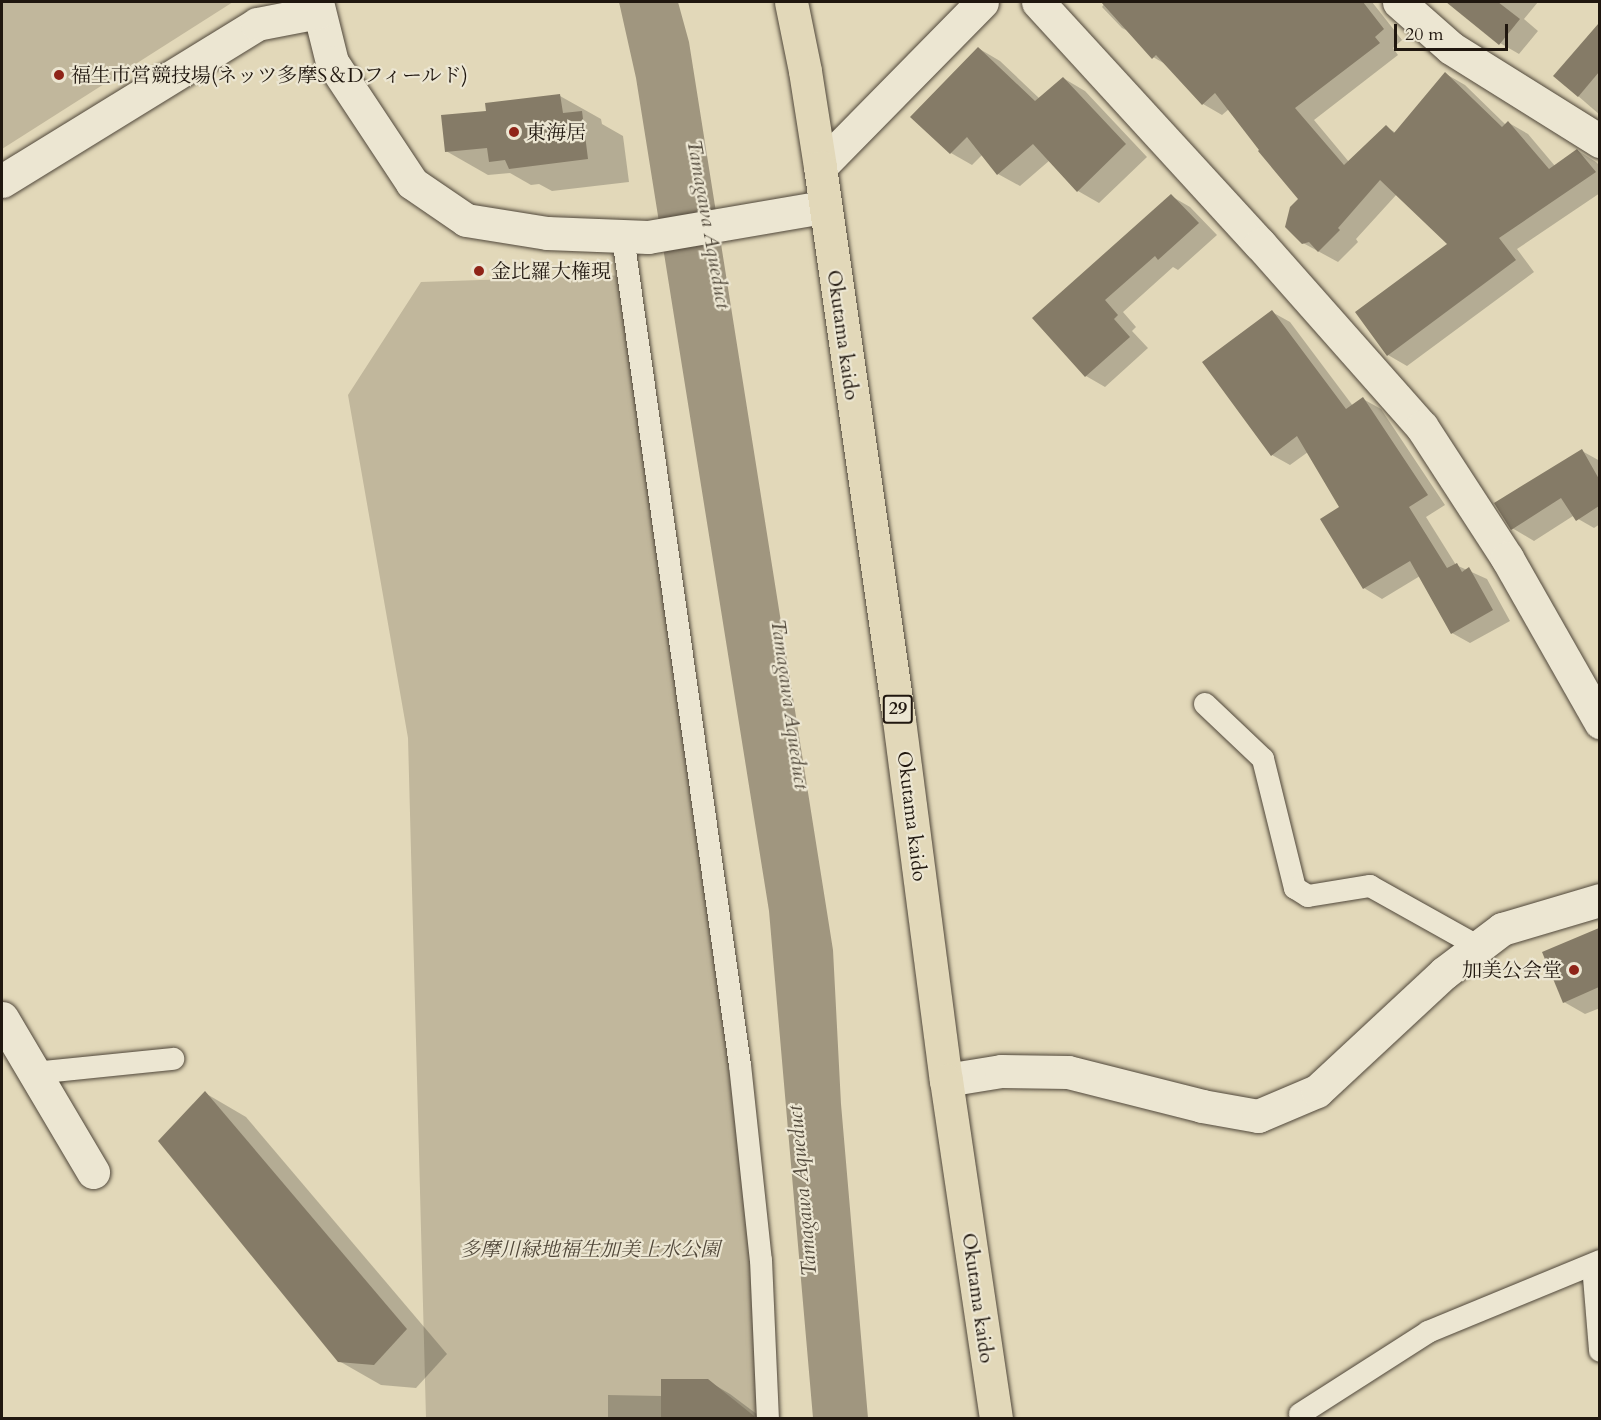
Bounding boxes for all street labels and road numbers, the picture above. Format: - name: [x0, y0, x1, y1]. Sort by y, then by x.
- street label: Okutama kaido: [822, 268, 864, 402]
- road number: 29: [882, 694, 914, 724]
- street label: Okutama kaido: [892, 749, 932, 883]
- street label: Okutama kaido: [957, 1231, 999, 1365]

